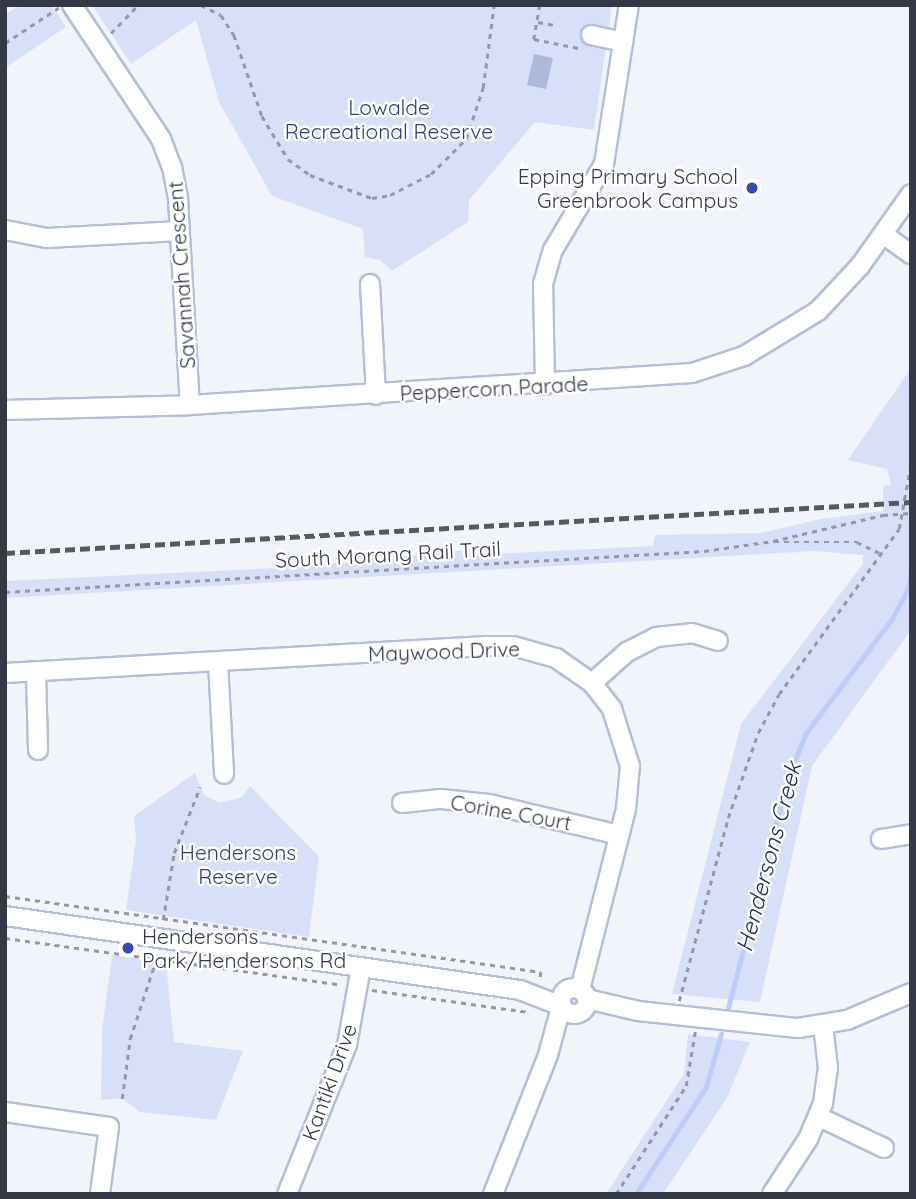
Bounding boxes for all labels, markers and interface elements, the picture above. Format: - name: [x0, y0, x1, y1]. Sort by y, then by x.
- park label: Lowalde Recreational Reserve: [285, 94, 493, 144]
- place label: Epping Primary School Greenbrook Campus: [518, 163, 738, 213]
- street label: Savannah Crescent: [162, 180, 200, 370]
- marker: Epping Primary School Greenbrook Campus: [744, 180, 760, 196]
- street label: Peppercorn Parade: [399, 370, 589, 406]
- street label: South Morang Rail Trail: [274, 536, 502, 572]
- street label: Maywood Drive: [368, 636, 520, 666]
- water label: Hendersons Creek: [730, 759, 808, 955]
- street label: Corine Court: [449, 789, 573, 835]
- park label: Hendersons Reserve: [180, 839, 296, 889]
- place label: Hendersons Park/Hendersons Rd: [142, 923, 346, 973]
- marker: Hendersons Park/Hendersons Rd: [120, 940, 136, 956]
- street label: Kantiki Drive: [296, 1020, 362, 1144]

